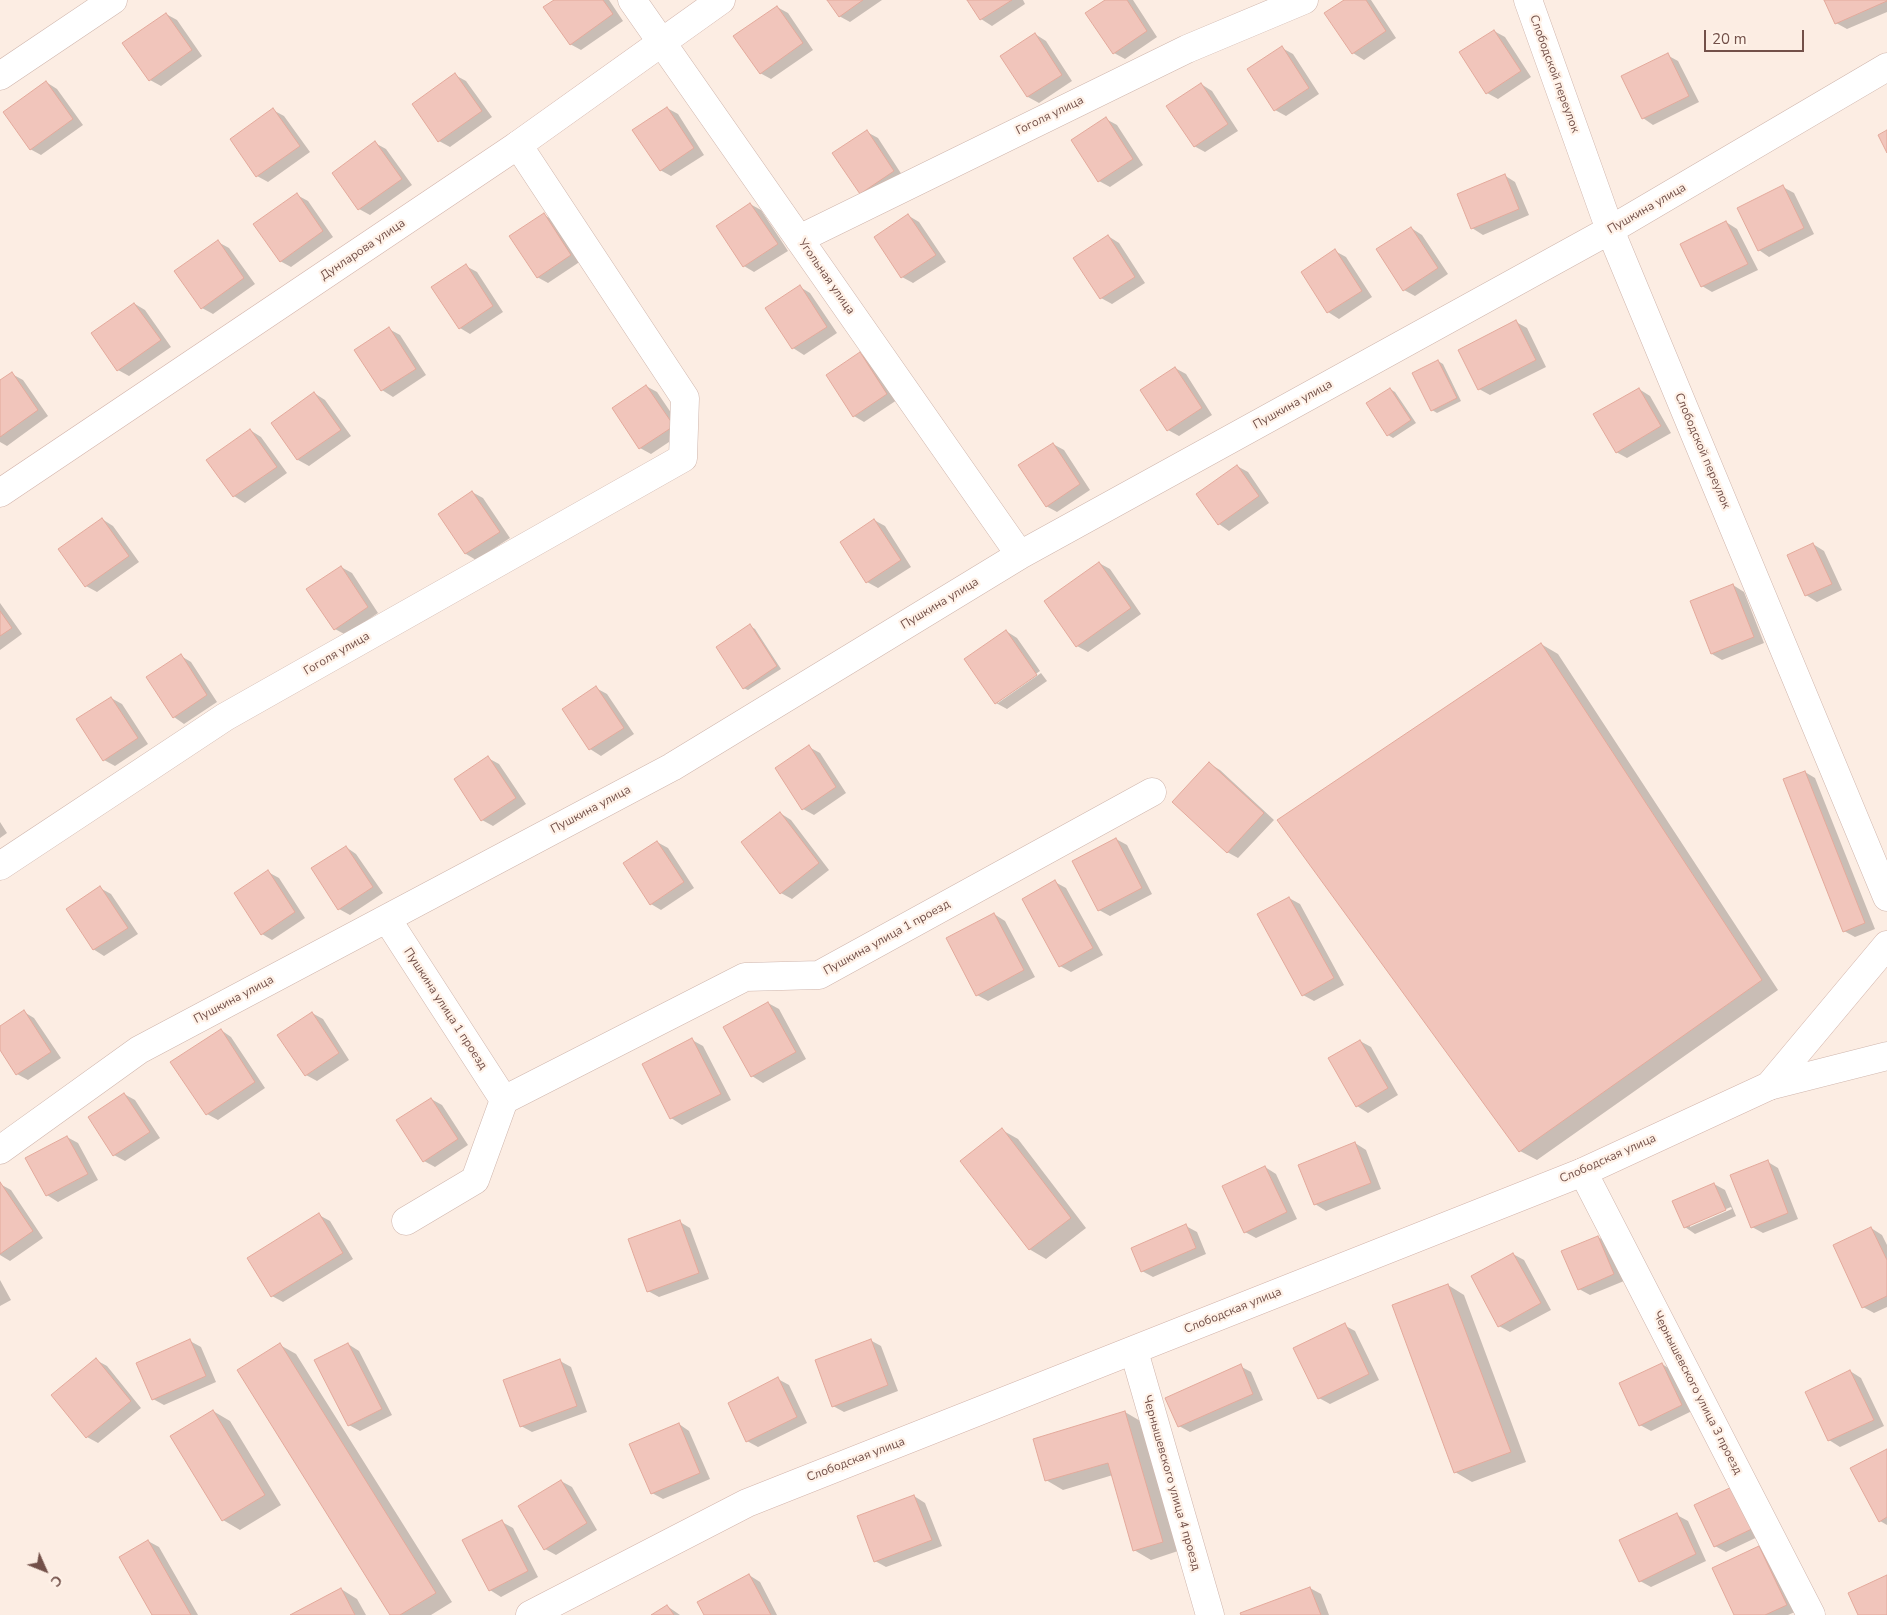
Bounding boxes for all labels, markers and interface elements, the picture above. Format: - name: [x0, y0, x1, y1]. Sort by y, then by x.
- street label: Слободской переулок: [1526, 13, 1582, 135]
- scale bar: [1707, 20, 1807, 52]
- text: 20 m: [1712, 29, 1747, 49]
- street label: Гоголя улица: [1014, 93, 1086, 139]
- street label: Пушкина улица: [1605, 181, 1689, 237]
- street label: Дунларова улица: [318, 216, 408, 284]
- street label: Угольная улица: [795, 236, 857, 318]
- street label: Пушкина улица: [1251, 377, 1335, 433]
- street label: Слободской переулок: [1671, 391, 1733, 511]
- street label: Пушкина улица: [898, 575, 982, 633]
- street label: Гоголя улица: [302, 629, 372, 679]
- street label: Пушкина улица: [549, 783, 633, 837]
- street label: Пушкина улица 1 проезд: [821, 897, 953, 979]
- street label: Пушкина улица 1 проезд: [400, 945, 490, 1073]
- street label: Пушкина улица: [192, 973, 276, 1027]
- street label: Слободская улица: [1558, 1131, 1658, 1187]
- street label: Слободская улица: [1182, 1285, 1284, 1337]
- street label: Чернышевского улица 3 проезд: [1649, 1309, 1745, 1477]
- street label: Чернышевского улица 4 проезд: [1139, 1394, 1203, 1572]
- street label: Слободская улица: [805, 1435, 907, 1485]
- north arrow: [20, 1545, 70, 1595]
- text: С: [46, 1571, 66, 1591]

